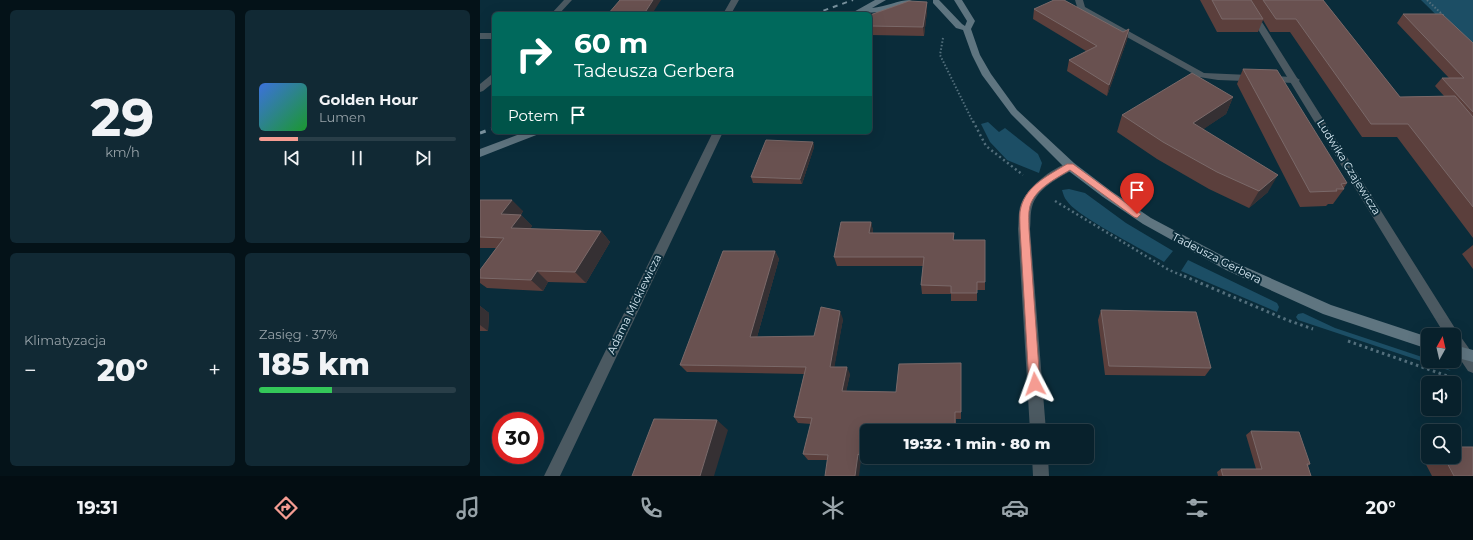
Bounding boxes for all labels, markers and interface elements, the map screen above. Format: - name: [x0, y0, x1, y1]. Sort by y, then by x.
- text: 60 m: [574, 26, 648, 60]
- icon: right: [508, 28, 560, 80]
- text: Tadeusza Gerbera: [574, 60, 735, 82]
- text: 29: [91, 86, 154, 149]
- text: Golden Hour: [319, 90, 418, 109]
- icon: arrive: [567, 104, 589, 126]
- text: Potem: [508, 106, 559, 125]
- text: Lumen: [319, 109, 366, 125]
- street label: Ludwika Czajewicza: [1314, 117, 1384, 217]
- text: km/h: [105, 144, 140, 160]
- icon: previous: [281, 147, 303, 169]
- icon: pause: [346, 147, 368, 169]
- icon: next: [412, 147, 434, 169]
- pin: [1120, 173, 1154, 214]
- icon: arrive: [1126, 179, 1148, 201]
- street label: Tadeusza Gerbera: [1170, 229, 1264, 287]
- street label: Adama Mickiewicza: [604, 252, 664, 356]
- text: Zasięg · 37%: [259, 326, 337, 342]
- north arrow: [1421, 328, 1461, 368]
- map controls: [1421, 328, 1461, 464]
- text: Klimatyzacja: [24, 332, 106, 348]
- text: 185 km: [259, 346, 370, 383]
- text: 20°: [97, 352, 148, 389]
- text: −: [24, 357, 37, 384]
- text: +: [208, 357, 221, 384]
- position arrow: [1014, 363, 1056, 405]
- button: sound: [1421, 376, 1461, 416]
- speed limit sign: 30: [492, 412, 544, 464]
- button: search: [1421, 424, 1461, 464]
- text: 19:32 · 1 min · 80 m: [904, 434, 1050, 453]
- icon: directions: [272, 494, 300, 522]
- icon: music: [454, 494, 482, 522]
- icon: phone: [637, 494, 665, 522]
- icon: climate: [819, 494, 847, 522]
- icon: car: [1001, 494, 1029, 522]
- icon: filters: [1183, 494, 1211, 522]
- text: 19:31: [77, 497, 118, 519]
- text: 20°: [1365, 497, 1396, 519]

